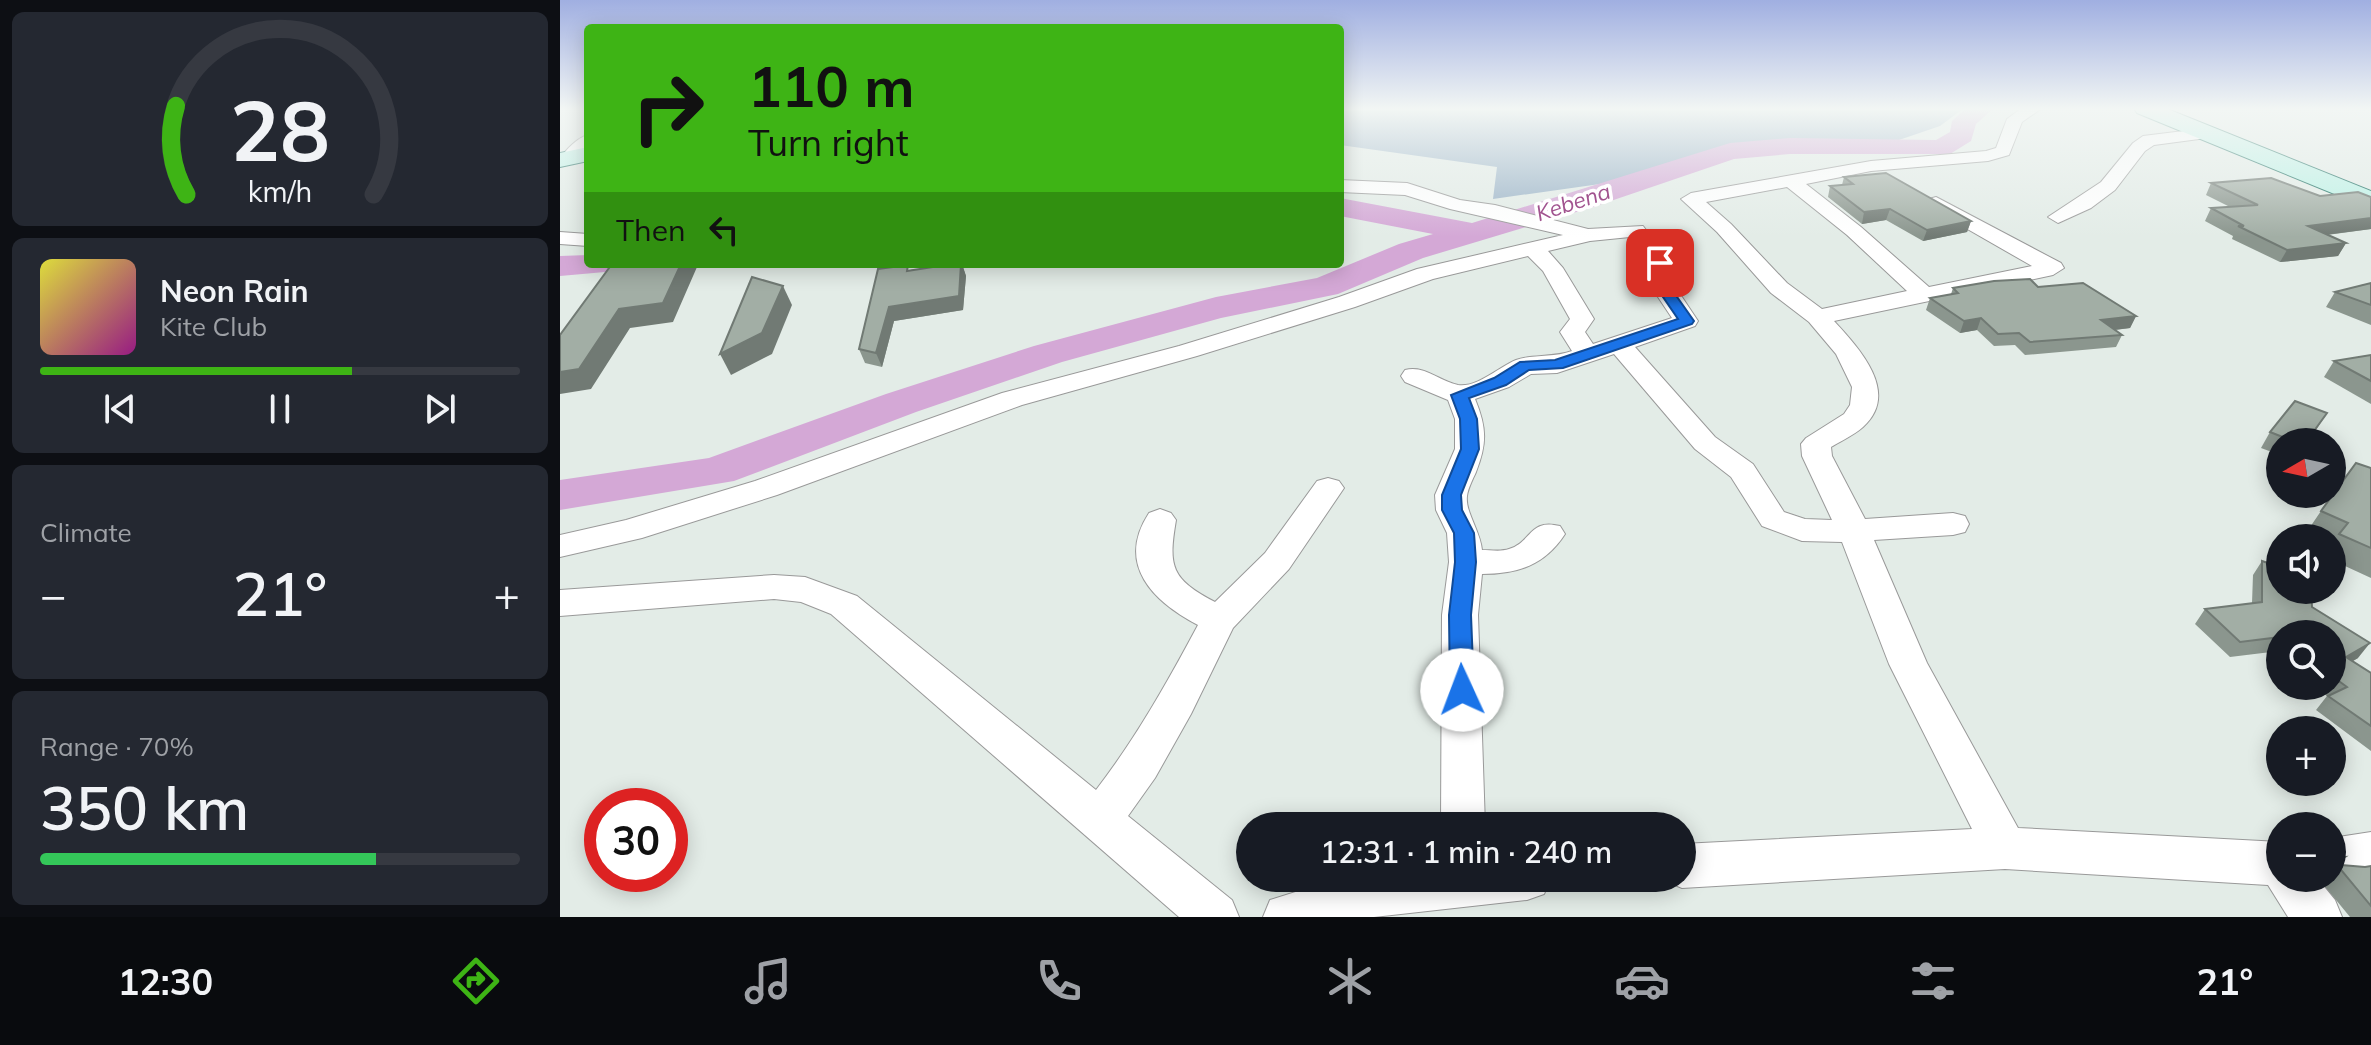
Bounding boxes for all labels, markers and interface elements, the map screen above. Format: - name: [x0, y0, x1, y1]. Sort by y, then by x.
- text: 110 m: [748, 51, 915, 121]
- icon: right: [616, 56, 720, 160]
- text: 28: [230, 77, 330, 182]
- text: Turn right: [748, 120, 909, 165]
- text: km/h: [248, 173, 312, 209]
- water label: Kebena: [1532, 177, 1614, 227]
- icon: left: [702, 208, 746, 252]
- text: Then: [616, 211, 686, 249]
- pin: [1626, 229, 1694, 297]
- icon: arrive: [1638, 241, 1682, 285]
- text: Neon Rain: [160, 272, 309, 310]
- text: Kite Club: [160, 310, 267, 343]
- icon: previous: [98, 387, 142, 431]
- icon: pause: [258, 387, 302, 431]
- icon: next: [418, 387, 462, 431]
- north arrow: [2266, 428, 2346, 508]
- map controls: [2266, 428, 2346, 892]
- text: Climate: [40, 516, 132, 549]
- button: sound: [2266, 524, 2346, 604]
- text: 21°: [233, 556, 327, 631]
- text: −: [40, 567, 66, 622]
- text: +: [494, 567, 520, 622]
- button: search: [2266, 620, 2346, 700]
- position arrow: [1420, 648, 1504, 732]
- button: +: [2266, 716, 2346, 796]
- text: Range · 70%: [40, 730, 194, 763]
- text: 350 km: [40, 770, 249, 845]
- speed limit sign: 30: [584, 788, 688, 892]
- button: −: [2266, 812, 2346, 892]
- text: 12:31 · 1 min · 240 m: [1320, 833, 1612, 871]
- icon: directions: [448, 953, 504, 1009]
- icon: music: [740, 953, 796, 1009]
- icon: phone: [1031, 953, 1087, 1009]
- icon: climate: [1322, 953, 1378, 1009]
- icon: car: [1614, 953, 1670, 1009]
- icon: filters: [1905, 953, 1961, 1009]
- text: 12:30: [118, 959, 213, 1004]
- text: 21°: [2196, 959, 2253, 1004]

